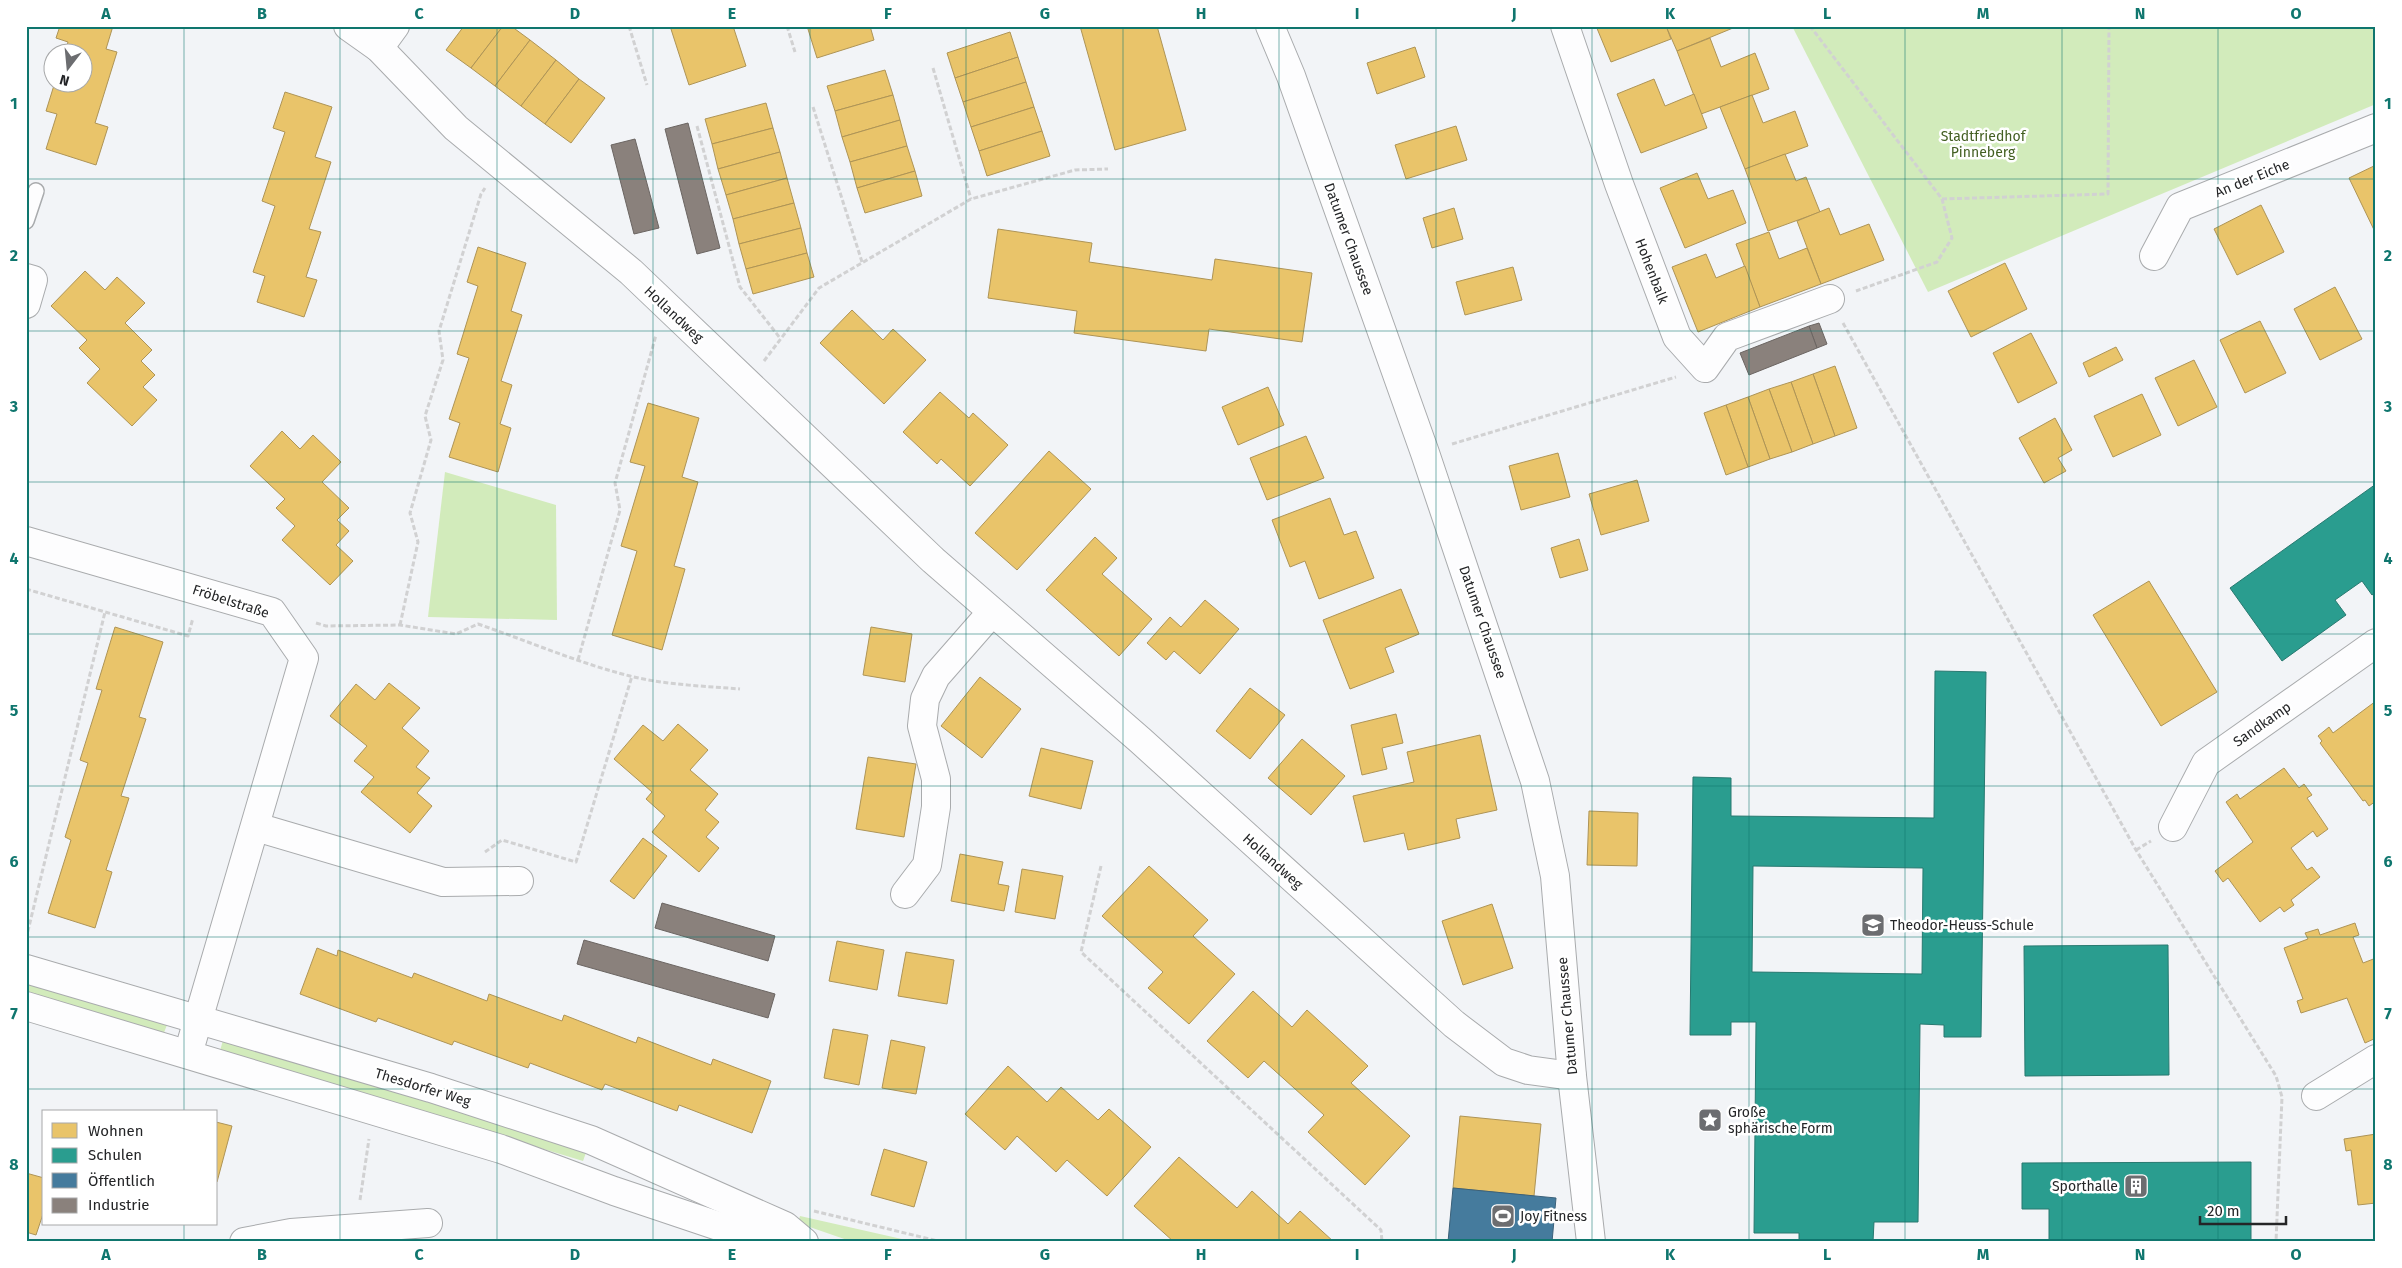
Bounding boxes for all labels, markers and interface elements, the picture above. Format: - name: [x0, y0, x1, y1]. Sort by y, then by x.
- text: A: [100, 4, 111, 23]
- text: B: [257, 4, 267, 23]
- text: C: [414, 4, 424, 23]
- text: D: [570, 4, 580, 23]
- text: E: [728, 4, 736, 23]
- text: F: [884, 4, 892, 23]
- text: G: [1040, 4, 1050, 23]
- text: H: [1196, 4, 1206, 23]
- text: I: [1355, 4, 1359, 23]
- text: J: [1510, 4, 1517, 23]
- text: K: [1665, 4, 1676, 23]
- text: L: [1823, 4, 1831, 23]
- text: M: [1977, 4, 1990, 23]
- text: N: [2135, 4, 2145, 23]
- text: O: [2290, 4, 2302, 23]
- north arrow: [42, 42, 92, 92]
- text: N: [58, 71, 71, 89]
- text: 1: [10, 94, 18, 113]
- text: 1: [2384, 94, 2392, 113]
- park label: Stadtfriedhof Pinneberg: [1941, 128, 2027, 161]
- street label: An der Eiche: [2212, 156, 2292, 201]
- street label: Datumer Chaussee: [1320, 181, 1377, 298]
- street label: Hohenbalk: [1631, 236, 1672, 307]
- text: 2: [10, 246, 18, 265]
- text: 2: [2384, 246, 2392, 265]
- street label: Hollandweg: [640, 283, 707, 347]
- text: 3: [9, 397, 18, 416]
- text: 3: [2383, 397, 2392, 416]
- text: 4: [9, 549, 19, 568]
- text: 4: [2383, 549, 2393, 568]
- street label: Datumer Chaussee: [1455, 563, 1510, 681]
- street label: Fröbelstraße: [190, 581, 271, 622]
- street label: Sandkamp: [2230, 698, 2294, 751]
- text: 5: [10, 701, 19, 720]
- text: 5: [2384, 701, 2393, 720]
- street label: Hollandweg: [1239, 830, 1307, 893]
- text: 6: [9, 852, 19, 871]
- text: 6: [2383, 852, 2393, 871]
- school or university icon: Theodor-Heuss-Schule: [1860, 912, 1886, 938]
- place label: Theodor-Heuss-Schule: [1890, 917, 2034, 934]
- street label: Datumer Chaussee: [1554, 956, 1581, 1076]
- text: 7: [10, 1004, 18, 1023]
- text: 7: [2384, 1004, 2392, 1023]
- street label: Thesdorfer Weg: [373, 1065, 473, 1110]
- place label: Große sphärische Form: [1728, 1104, 1833, 1137]
- place icon: Große sphärische Form: [1697, 1107, 1723, 1133]
- legend: [42, 1110, 218, 1226]
- text: Wohnen: [88, 1122, 144, 1140]
- text: Schulen: [88, 1146, 142, 1164]
- text: 8: [9, 1155, 19, 1174]
- text: 8: [2383, 1155, 2393, 1174]
- text: Öffentlich: [88, 1172, 155, 1190]
- building icon: Sporthalle: [2123, 1173, 2149, 1199]
- place label: Sporthalle: [2052, 1178, 2118, 1195]
- scale bar: [2200, 1193, 2286, 1225]
- text: Industrie: [88, 1196, 150, 1214]
- text: 20 m: [2207, 1202, 2240, 1220]
- sports icon: Joy Fitness: [1490, 1203, 1516, 1229]
- place label: Joy Fitness: [1520, 1208, 1588, 1225]
- text: A: [100, 1245, 111, 1264]
- text: B: [257, 1245, 267, 1264]
- text: C: [414, 1245, 424, 1264]
- text: D: [570, 1245, 580, 1264]
- text: E: [728, 1245, 736, 1264]
- text: F: [884, 1245, 892, 1264]
- text: G: [1040, 1245, 1050, 1264]
- text: H: [1196, 1245, 1206, 1264]
- text: I: [1355, 1245, 1359, 1264]
- text: J: [1510, 1245, 1517, 1264]
- text: K: [1665, 1245, 1676, 1264]
- text: L: [1823, 1245, 1831, 1264]
- text: M: [1977, 1245, 1990, 1264]
- text: N: [2135, 1245, 2145, 1264]
- text: O: [2290, 1245, 2302, 1264]

